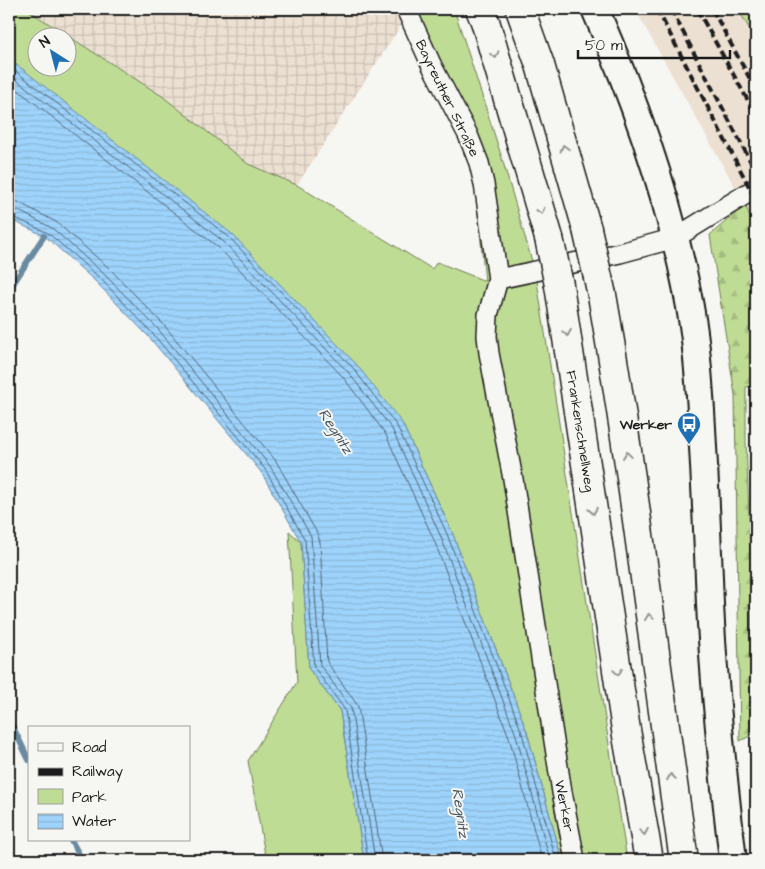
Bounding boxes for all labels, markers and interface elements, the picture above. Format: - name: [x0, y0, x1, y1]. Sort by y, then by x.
- north arrow: [28, 28, 78, 78]
- scale bar: [578, 28, 730, 60]
- text: N: [36, 31, 55, 53]
- text: 50 m: [585, 35, 623, 56]
- street label: Bayreuther Straße: [410, 37, 484, 161]
- one-way arrow: [489, 51, 500, 59]
- one-way arrow: [560, 144, 570, 152]
- one-way arrow: [536, 206, 546, 214]
- one-way arrow: [561, 329, 571, 338]
- street label: Frankenschnellweg: [561, 369, 599, 493]
- water label: Regnitz: [312, 405, 359, 460]
- bus stop icon: Werker: [676, 411, 702, 445]
- place label: Werker: [619, 415, 672, 435]
- one-way arrow: [622, 451, 633, 459]
- one-way arrow: [588, 507, 598, 516]
- one-way arrow: [644, 612, 655, 620]
- one-way arrow: [612, 668, 622, 676]
- legend: [28, 726, 190, 842]
- text: Road: [72, 737, 107, 758]
- text: Railway: [72, 761, 123, 783]
- one-way arrow: [667, 773, 677, 782]
- street label: Werker: [549, 779, 579, 834]
- text: Park: [72, 787, 107, 808]
- water label: Regnitz: [446, 787, 475, 841]
- text: Water: [72, 811, 116, 832]
- one-way arrow: [639, 828, 649, 837]

